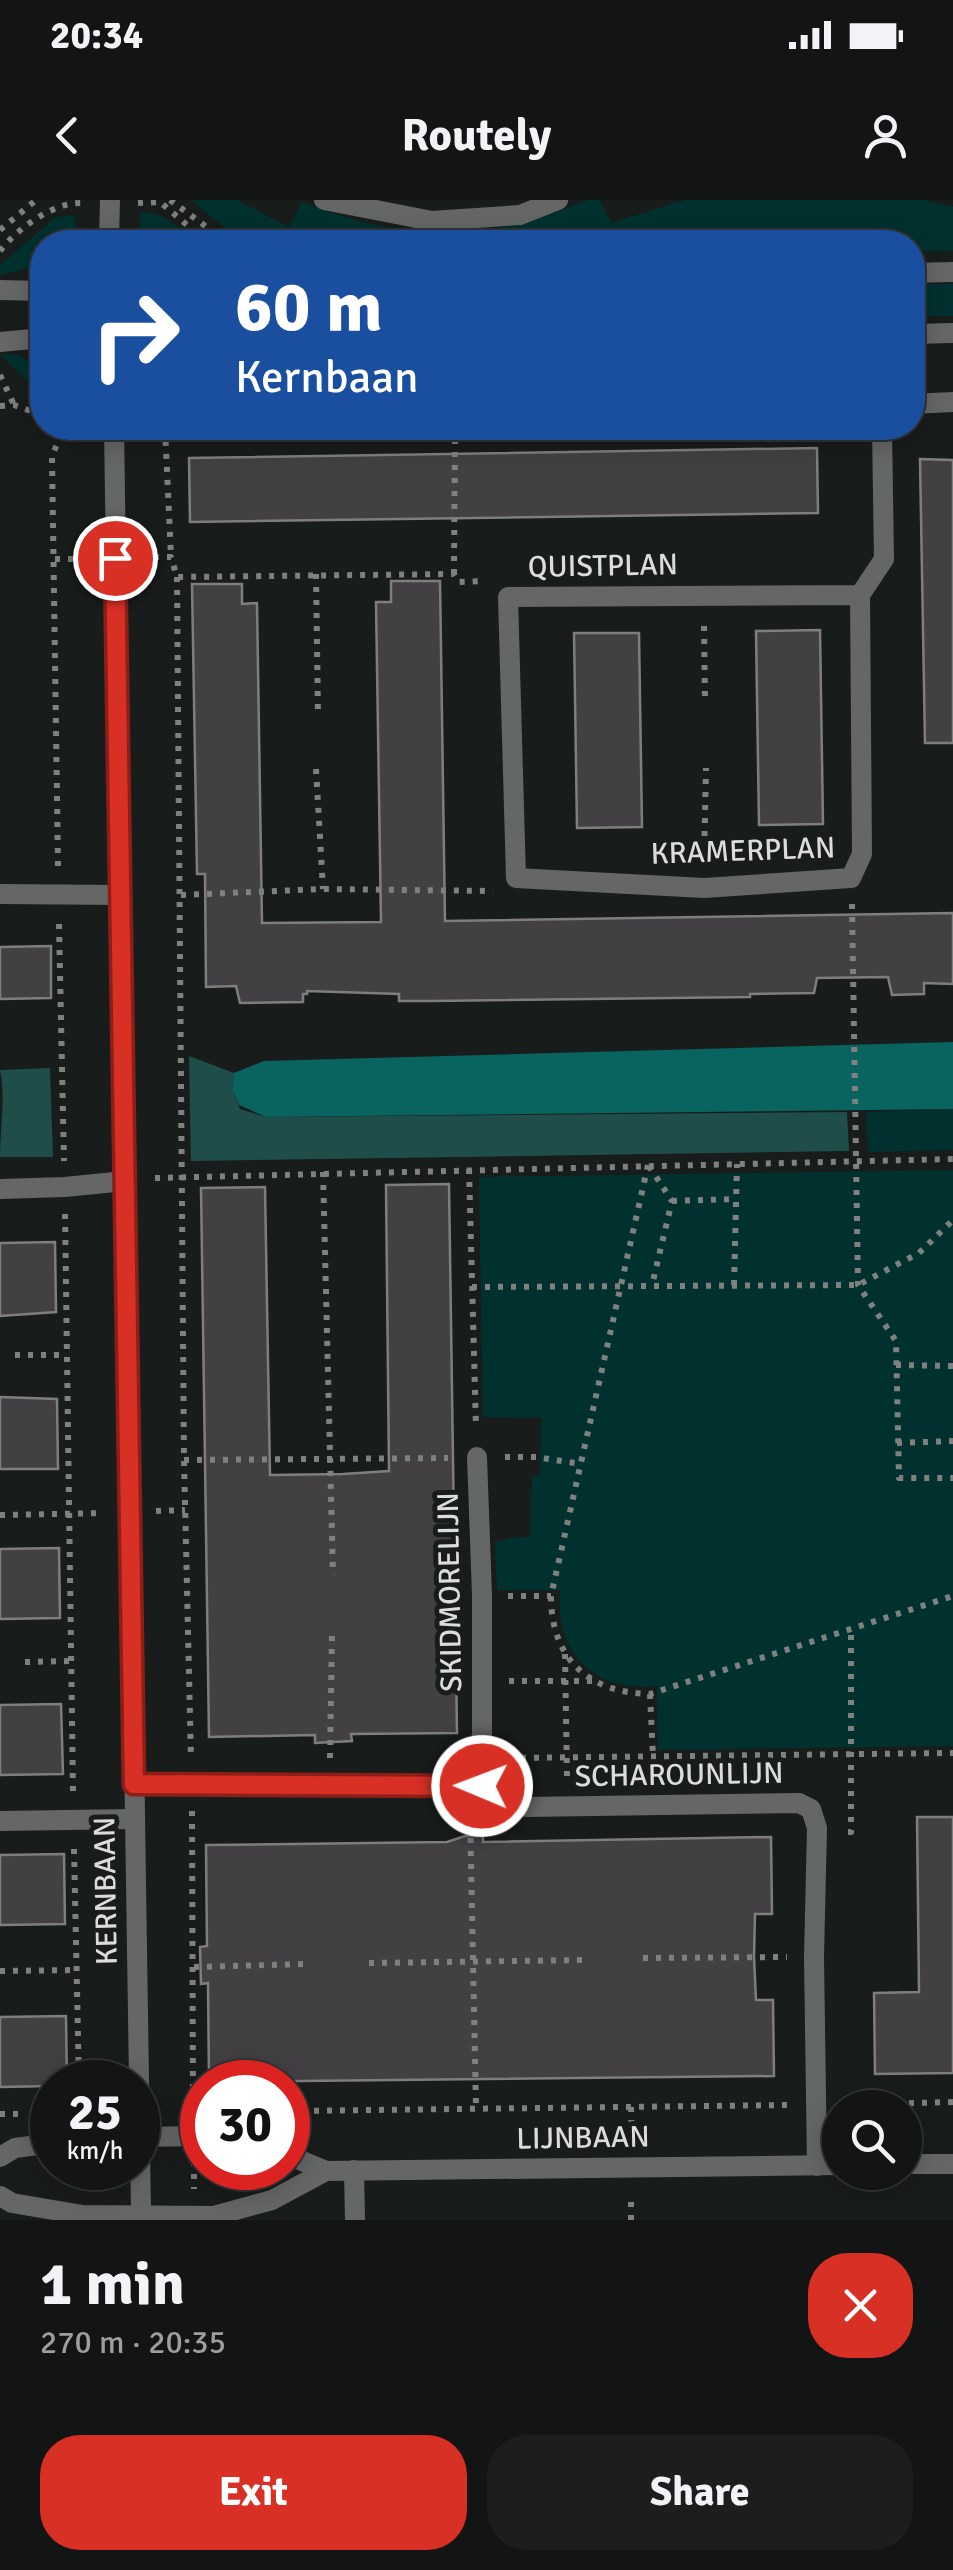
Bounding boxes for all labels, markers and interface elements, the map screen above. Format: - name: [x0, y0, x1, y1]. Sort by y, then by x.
- text: 20:34: [50, 12, 143, 59]
- icon: back: [40, 108, 95, 163]
- text: Routely: [402, 108, 551, 163]
- icon: person: [858, 108, 913, 163]
- text: 60 m: [235, 264, 383, 350]
- icon: right: [70, 270, 200, 400]
- text: Kernbaan: [235, 350, 419, 405]
- pin: [73, 516, 158, 601]
- icon: arrive: [88, 531, 143, 586]
- street label: QUISTPLAN: [528, 546, 678, 586]
- street label: KRAMERPLAN: [650, 829, 836, 873]
- street label: SKIDMORELIJN: [430, 1492, 470, 1692]
- position arrow: [430, 1734, 534, 1838]
- street label: SCHAROUNLIJN: [574, 1755, 784, 1795]
- street label: KERNBAAN: [86, 1816, 126, 1966]
- speed limit sign: 30: [180, 2060, 310, 2190]
- text: 25: [68, 2082, 122, 2144]
- map controls: [822, 2090, 922, 2190]
- button: search: [822, 2090, 922, 2190]
- street label: LIJNBAAN: [516, 2118, 650, 2158]
- text: km/h: [67, 2135, 123, 2166]
- text: 1 min: [40, 2248, 185, 2322]
- button: close: [808, 2253, 913, 2358]
- text: 270 m · 20:35: [40, 2323, 226, 2362]
- button: Exit: [40, 2435, 467, 2550]
- button: Share: [487, 2435, 913, 2550]

